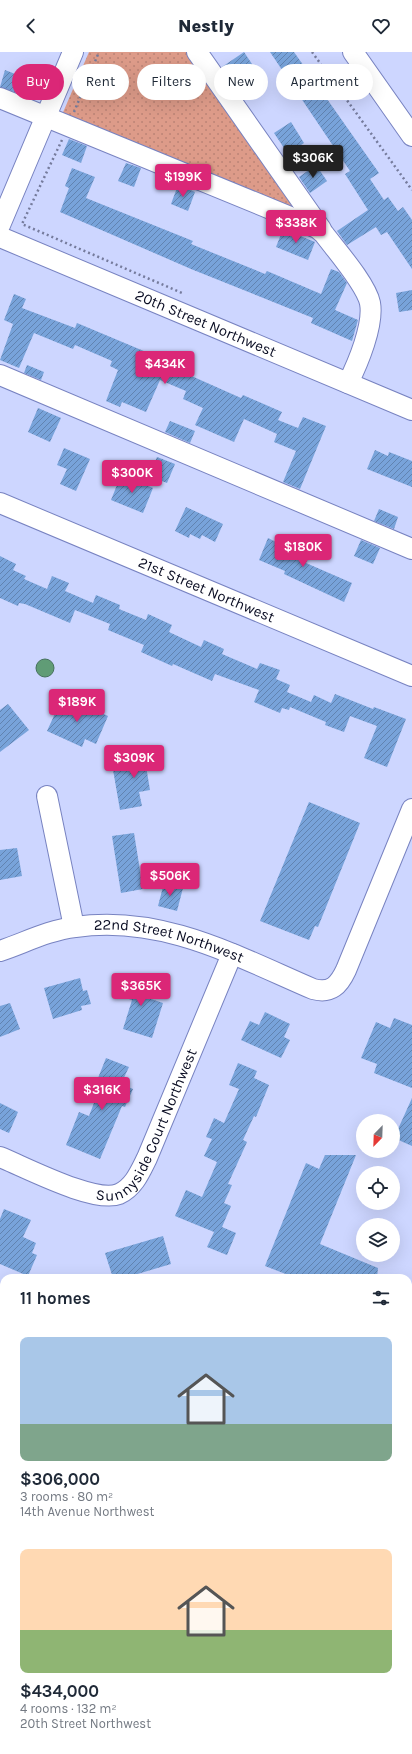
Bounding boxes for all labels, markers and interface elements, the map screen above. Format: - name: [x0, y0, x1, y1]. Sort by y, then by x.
- icon: back: [20, 15, 42, 37]
- text: Nestly: [178, 15, 234, 37]
- icon: heart: [370, 15, 392, 37]
- chip: Buy: [12, 64, 64, 100]
- chip: Rent: [72, 64, 129, 100]
- chip: Filters: [137, 64, 206, 100]
- chip: New: [214, 64, 268, 100]
- chip: Apartment: [276, 64, 373, 100]
- pin: $306K: [285, 145, 341, 179]
- text: $306K: [292, 150, 334, 165]
- pin: $199K: [155, 164, 211, 198]
- text: $199K: [164, 169, 202, 184]
- pin: $338K: [268, 210, 324, 244]
- text: $338K: [275, 215, 317, 230]
- street label: 20th Street Northwest: [132, 286, 279, 361]
- pin: $434K: [137, 351, 193, 385]
- text: $434K: [144, 356, 186, 371]
- pin: $300K: [104, 460, 160, 494]
- text: $300K: [111, 465, 153, 480]
- pin: $180K: [275, 534, 331, 568]
- text: $180K: [284, 539, 322, 554]
- street label: 21st Street Northwest: [136, 553, 278, 626]
- pin: $189K: [49, 689, 105, 723]
- text: $189K: [58, 694, 96, 709]
- pin: $309K: [106, 745, 162, 779]
- text: $309K: [113, 750, 155, 765]
- pin: $506K: [142, 863, 198, 897]
- text: $506K: [149, 868, 191, 883]
- street label: 22nd Street Northwest: [93, 916, 247, 967]
- pin: $365K: [113, 973, 169, 1007]
- text: $365K: [120, 978, 162, 993]
- street label: Sunnyside Court Northwest: [95, 1045, 201, 1205]
- pin: $316K: [74, 1077, 130, 1111]
- text: $316K: [83, 1082, 121, 1097]
- north arrow: [356, 1114, 400, 1158]
- map controls: [356, 1114, 400, 1262]
- button: locate: [356, 1166, 400, 1210]
- button: layers: [356, 1218, 400, 1262]
- icon: filters: [370, 1287, 392, 1309]
- text: 11 homes: [20, 1288, 91, 1308]
- icon: home: [170, 1363, 242, 1435]
- text: $306,000: [20, 1469, 100, 1489]
- text: 3 rooms · 80 m²: [20, 1489, 113, 1504]
- text: 14th Avenue Northwest: [20, 1504, 155, 1519]
- icon: home: [170, 1575, 242, 1647]
- text: $434,000: [20, 1681, 99, 1701]
- text: 4 rooms · 132 m²: [20, 1701, 117, 1716]
- text: 20th Street Northwest: [20, 1716, 151, 1731]

